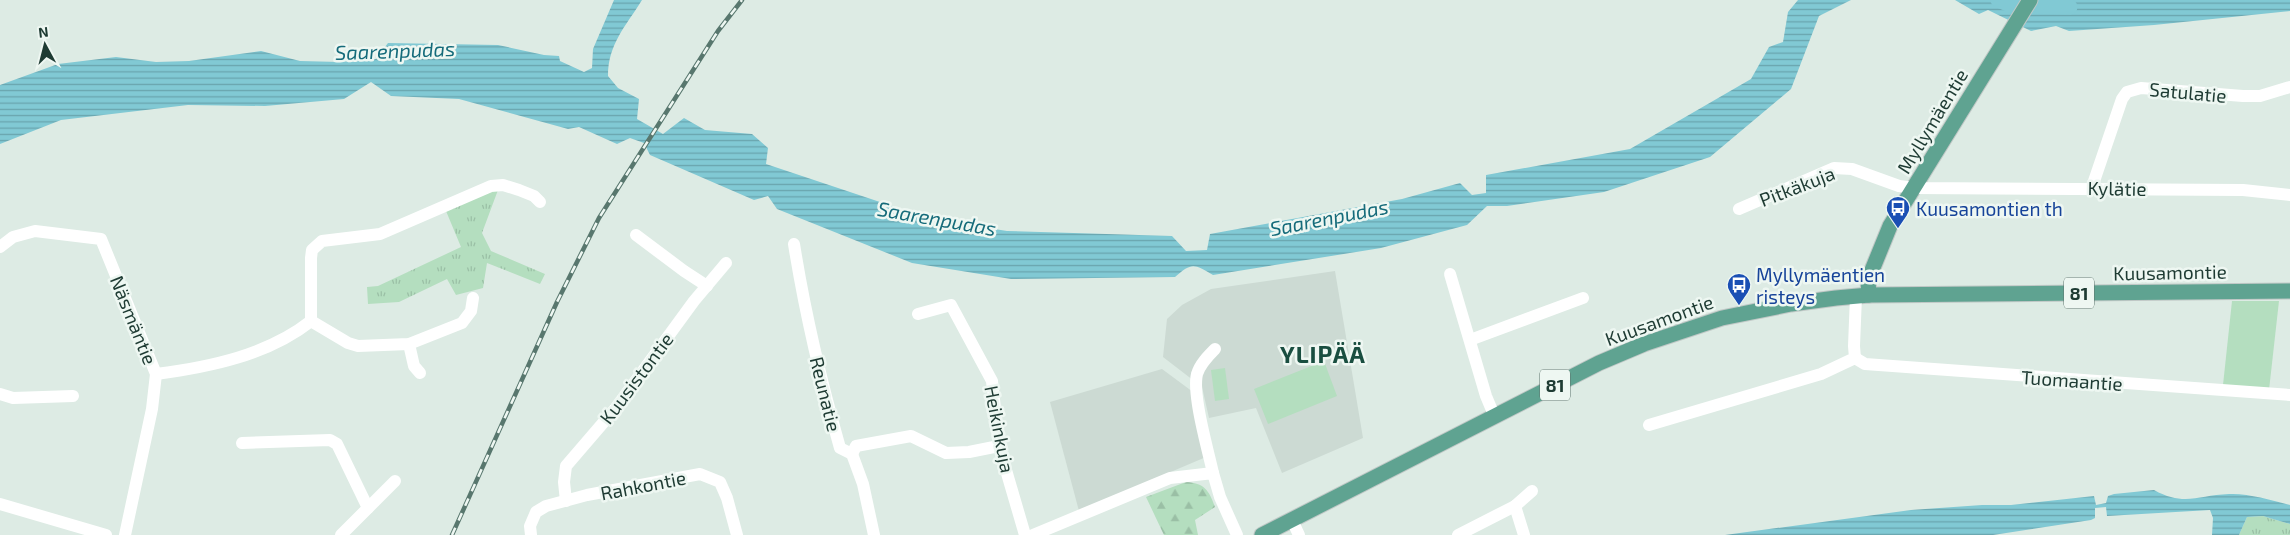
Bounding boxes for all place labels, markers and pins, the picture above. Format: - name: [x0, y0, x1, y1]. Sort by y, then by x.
- bus stop icon: Kuusamontien th: [1885, 195, 1911, 229]
- place label: Kuusamontien th: [1916, 197, 2063, 220]
- place label: Myllymäentien risteys: [1756, 263, 1885, 308]
- bus stop icon: Myllymäentien risteys: [1726, 272, 1752, 306]

